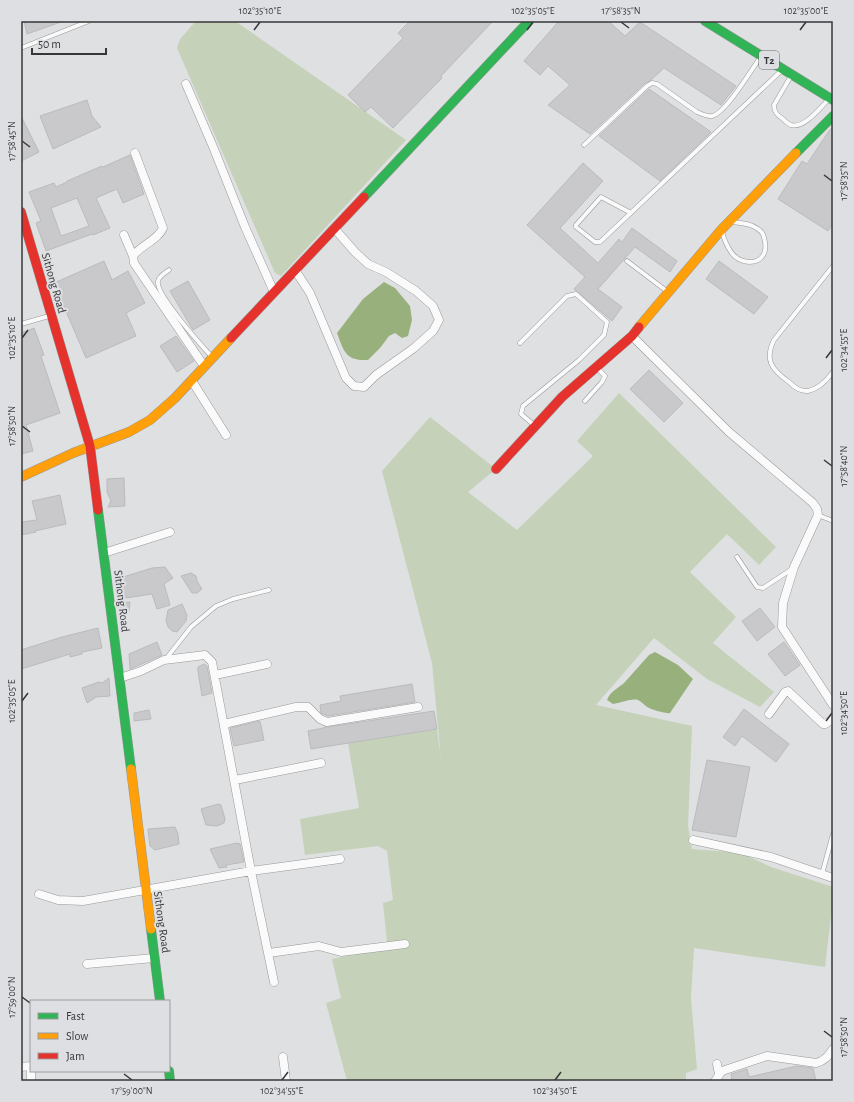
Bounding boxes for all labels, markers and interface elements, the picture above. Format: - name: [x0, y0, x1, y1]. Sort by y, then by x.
- text: 102°35'10"E: [239, 6, 281, 16]
- text: 102°35'05"E: [511, 6, 555, 16]
- text: 17°58'35"N: [601, 6, 641, 16]
- text: 102°35'00"E: [784, 6, 828, 16]
- scale bar: [32, 30, 106, 56]
- text: 50 m: [38, 38, 61, 50]
- road number: T2: [759, 51, 779, 69]
- text: 17°58'45"N: [7, 121, 17, 161]
- text: 17°58'35"N: [839, 161, 849, 201]
- street label: Sithong Road: [40, 251, 68, 315]
- text: 102°35'10"E: [7, 317, 17, 359]
- text: 102°34'55"E: [839, 328, 849, 371]
- text: 17°58'50"N: [7, 406, 17, 446]
- text: 17°58'40"N: [839, 446, 849, 486]
- street label: Sithong Road: [112, 569, 132, 633]
- text: 102°35'05"E: [7, 679, 17, 723]
- text: 102°34'50"E: [839, 691, 849, 735]
- street label: Sithong Road: [152, 890, 172, 954]
- text: 17°59'00"N: [7, 976, 17, 1018]
- legend: [30, 1000, 170, 1072]
- text: Fast: [66, 1010, 85, 1022]
- text: 17°58'50"N: [839, 1017, 849, 1057]
- text: Slow: [66, 1030, 88, 1042]
- text: Jam: [66, 1050, 85, 1062]
- text: 17°59'00"N: [111, 1086, 153, 1096]
- text: 102°34'55"E: [261, 1086, 304, 1096]
- text: 102°34'50"E: [533, 1086, 577, 1096]

